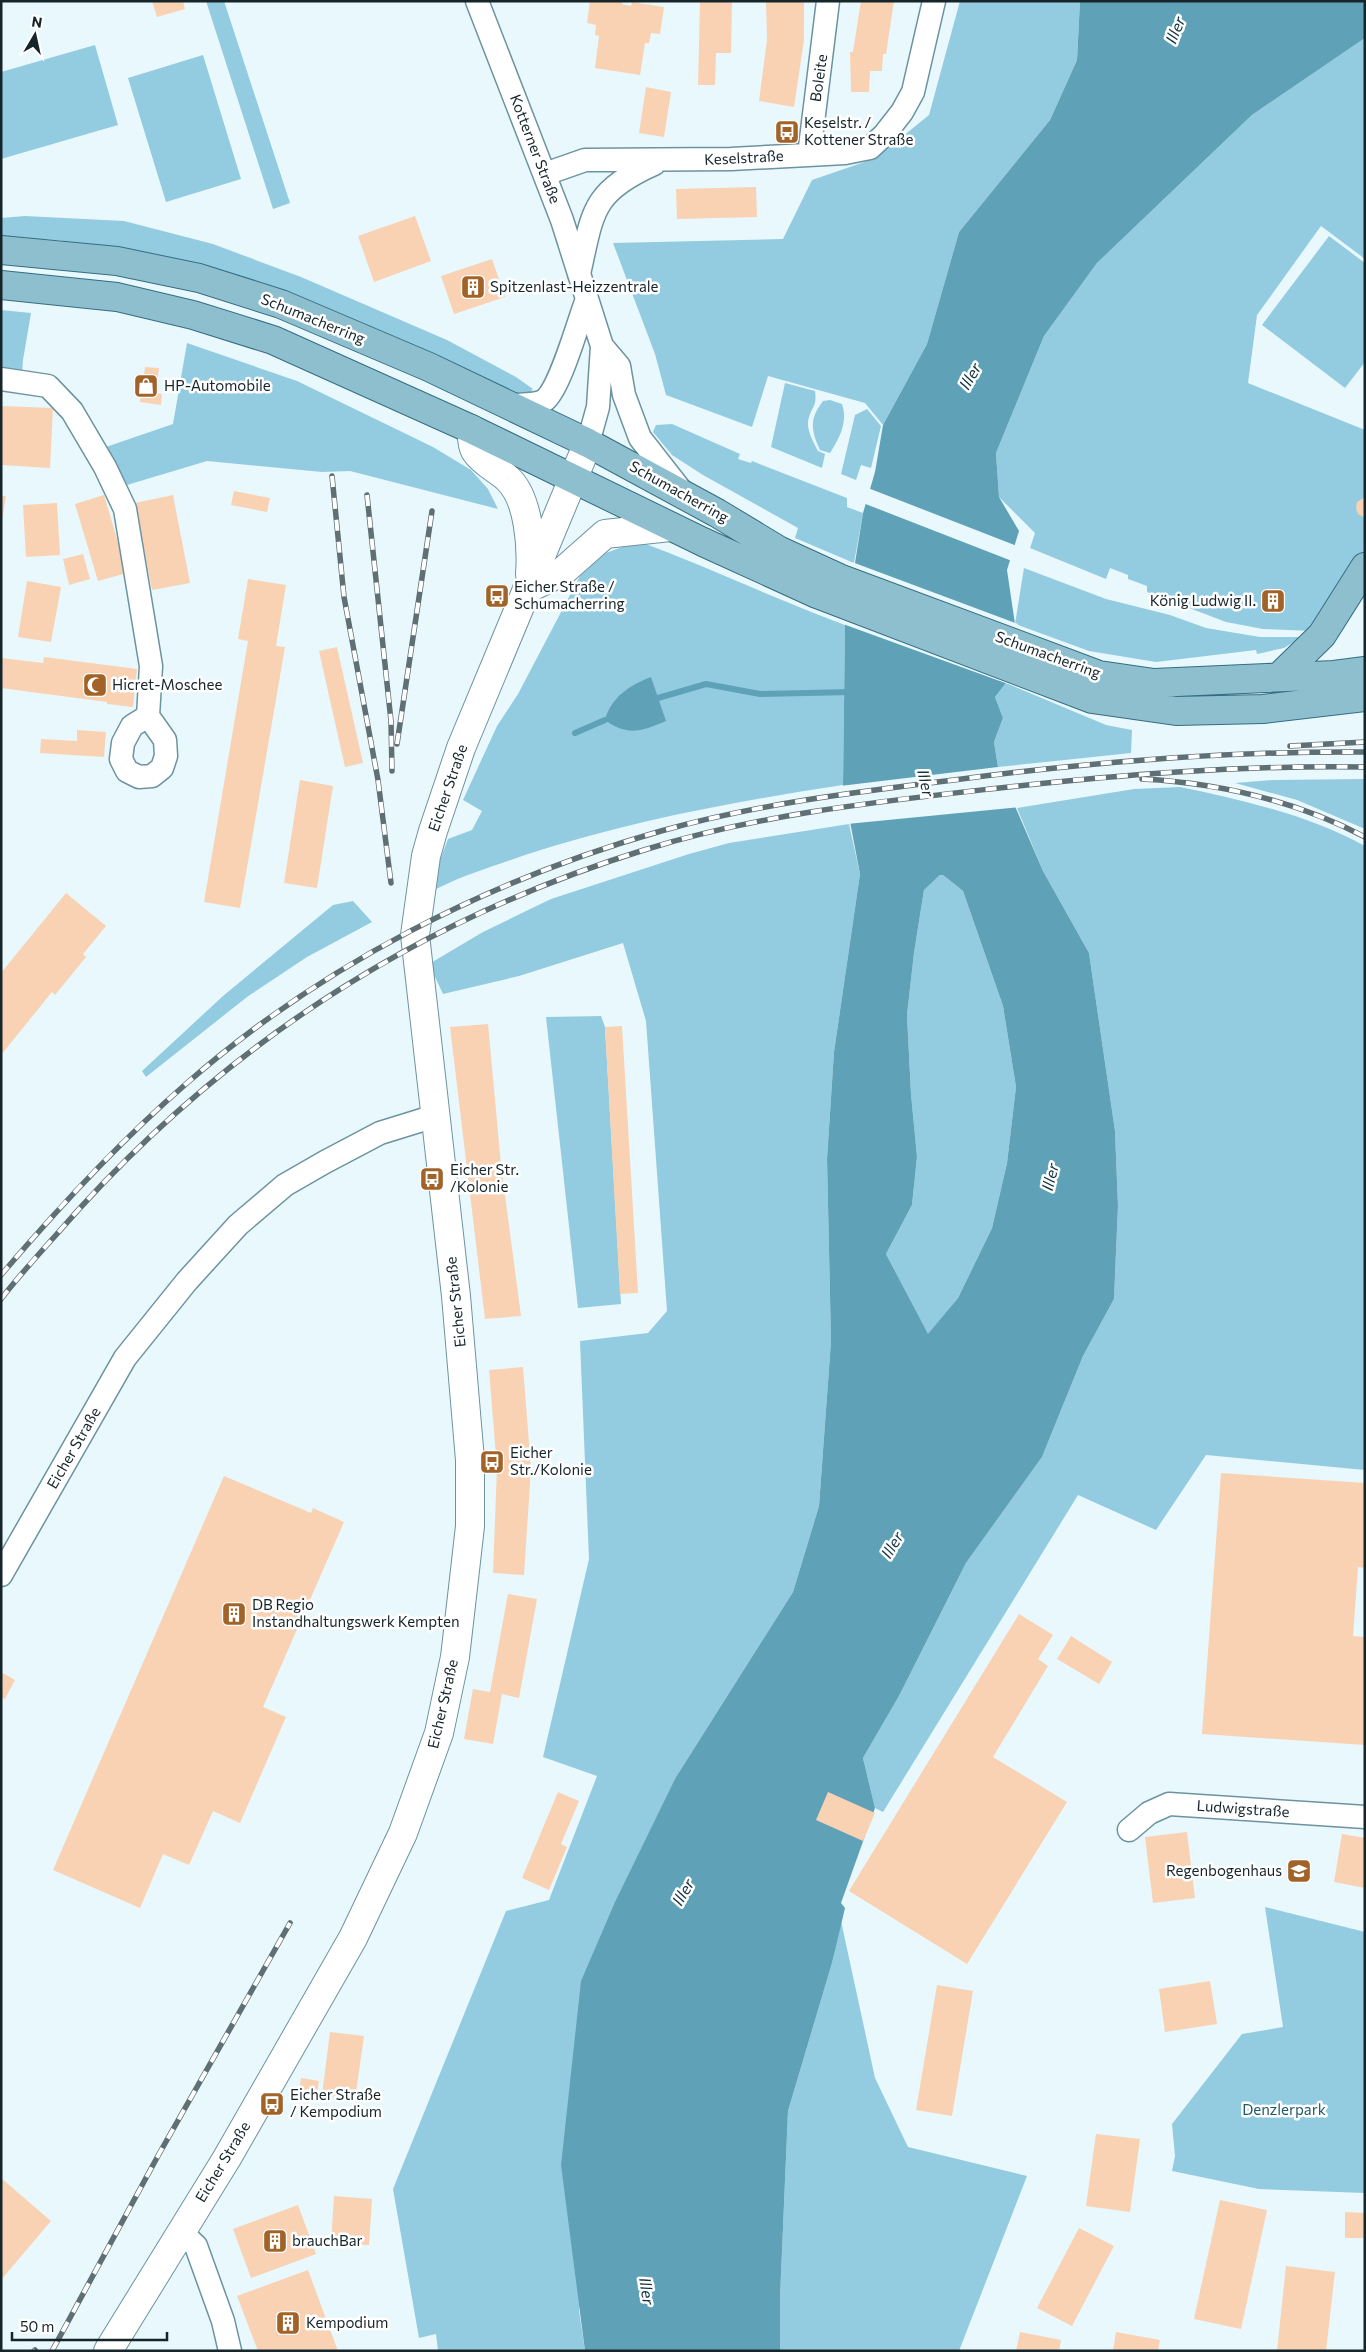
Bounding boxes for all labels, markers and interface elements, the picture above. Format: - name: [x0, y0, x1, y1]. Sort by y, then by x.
- north arrow: [10, 10, 60, 60]
- text: N: [31, 12, 44, 31]
- water label: Iller: [1161, 13, 1189, 46]
- street label: Boleite: [806, 53, 830, 103]
- street label: Kotterner Straße: [507, 92, 565, 206]
- place label: Keselstr. / Kottener Straße: [804, 113, 913, 148]
- bus stop icon: Keselstr. / Kottener Straße: [774, 119, 800, 145]
- street label: Keselstraße: [704, 146, 784, 168]
- building icon: Spitzenlast-Heizzentrale: [460, 274, 486, 300]
- place label: Spitzenlast-Heizzentrale: [490, 277, 659, 295]
- street label: Schumacherring: [259, 289, 368, 347]
- water label: Iller: [954, 359, 985, 392]
- shop icon: HP-Automobile: [133, 373, 159, 399]
- place label: HP-Automobile: [164, 376, 271, 394]
- street label: Schumacherring: [627, 456, 732, 526]
- place label: Eicher Straße / Schumacherring: [514, 577, 625, 612]
- bus stop icon: Eicher Straße / Schumacherring: [484, 583, 510, 609]
- building icon: König Ludwig II.: [1260, 588, 1286, 614]
- place label: König Ludwig II.: [1150, 591, 1256, 609]
- street label: Schumacherring: [993, 627, 1103, 681]
- mosque icon: Hicret-Moschee: [82, 672, 108, 698]
- place label: Hicret-Moschee: [112, 675, 222, 693]
- street label: Eicher Straße: [424, 742, 470, 834]
- water label: Iller: [914, 767, 939, 799]
- place label: Eicher Str. /Kolonie: [450, 1160, 519, 1195]
- water label: Iller: [1037, 1161, 1062, 1192]
- bus stop icon: Eicher Str. /Kolonie: [419, 1166, 445, 1192]
- street label: Eicher Straße: [441, 1256, 469, 1348]
- street label: Eicher Straße: [43, 1404, 104, 1491]
- place label: Eicher Str./Kolonie: [510, 1443, 592, 1478]
- bus stop icon: Eicher Str./Kolonie: [479, 1449, 505, 1475]
- water label: Iller: [876, 1528, 907, 1561]
- place label: DB Regio Instandhaltungswerk Kempten: [252, 1595, 460, 1630]
- building icon: DB Regio Instandhaltungswerk Kempten: [221, 1601, 247, 1627]
- street label: Eicher Straße: [423, 1657, 461, 1750]
- street label: Ludwigstraße: [1196, 1796, 1290, 1820]
- school or university icon: Regenbogenhaus: [1286, 1858, 1312, 1884]
- place label: Regenbogenhaus: [1166, 1861, 1282, 1879]
- water label: Iller: [667, 1875, 698, 1908]
- place label: Eicher Straße / Kempodium: [290, 2085, 382, 2120]
- bus stop icon: Eicher Straße / Kempodium: [259, 2091, 285, 2117]
- park label: Denzlerpark: [1242, 2100, 1326, 2118]
- street label: Eicher Straße: [191, 2118, 253, 2205]
- building icon: brauchBar: [262, 2228, 288, 2254]
- place label: brauchBar: [292, 2231, 362, 2249]
- water label: Iller: [636, 2276, 659, 2307]
- scale bar: [12, 2310, 168, 2342]
- building icon: Kempodium: [275, 2310, 301, 2336]
- place label: Kempodium: [306, 2313, 388, 2331]
- text: 50 m: [20, 2317, 54, 2335]

